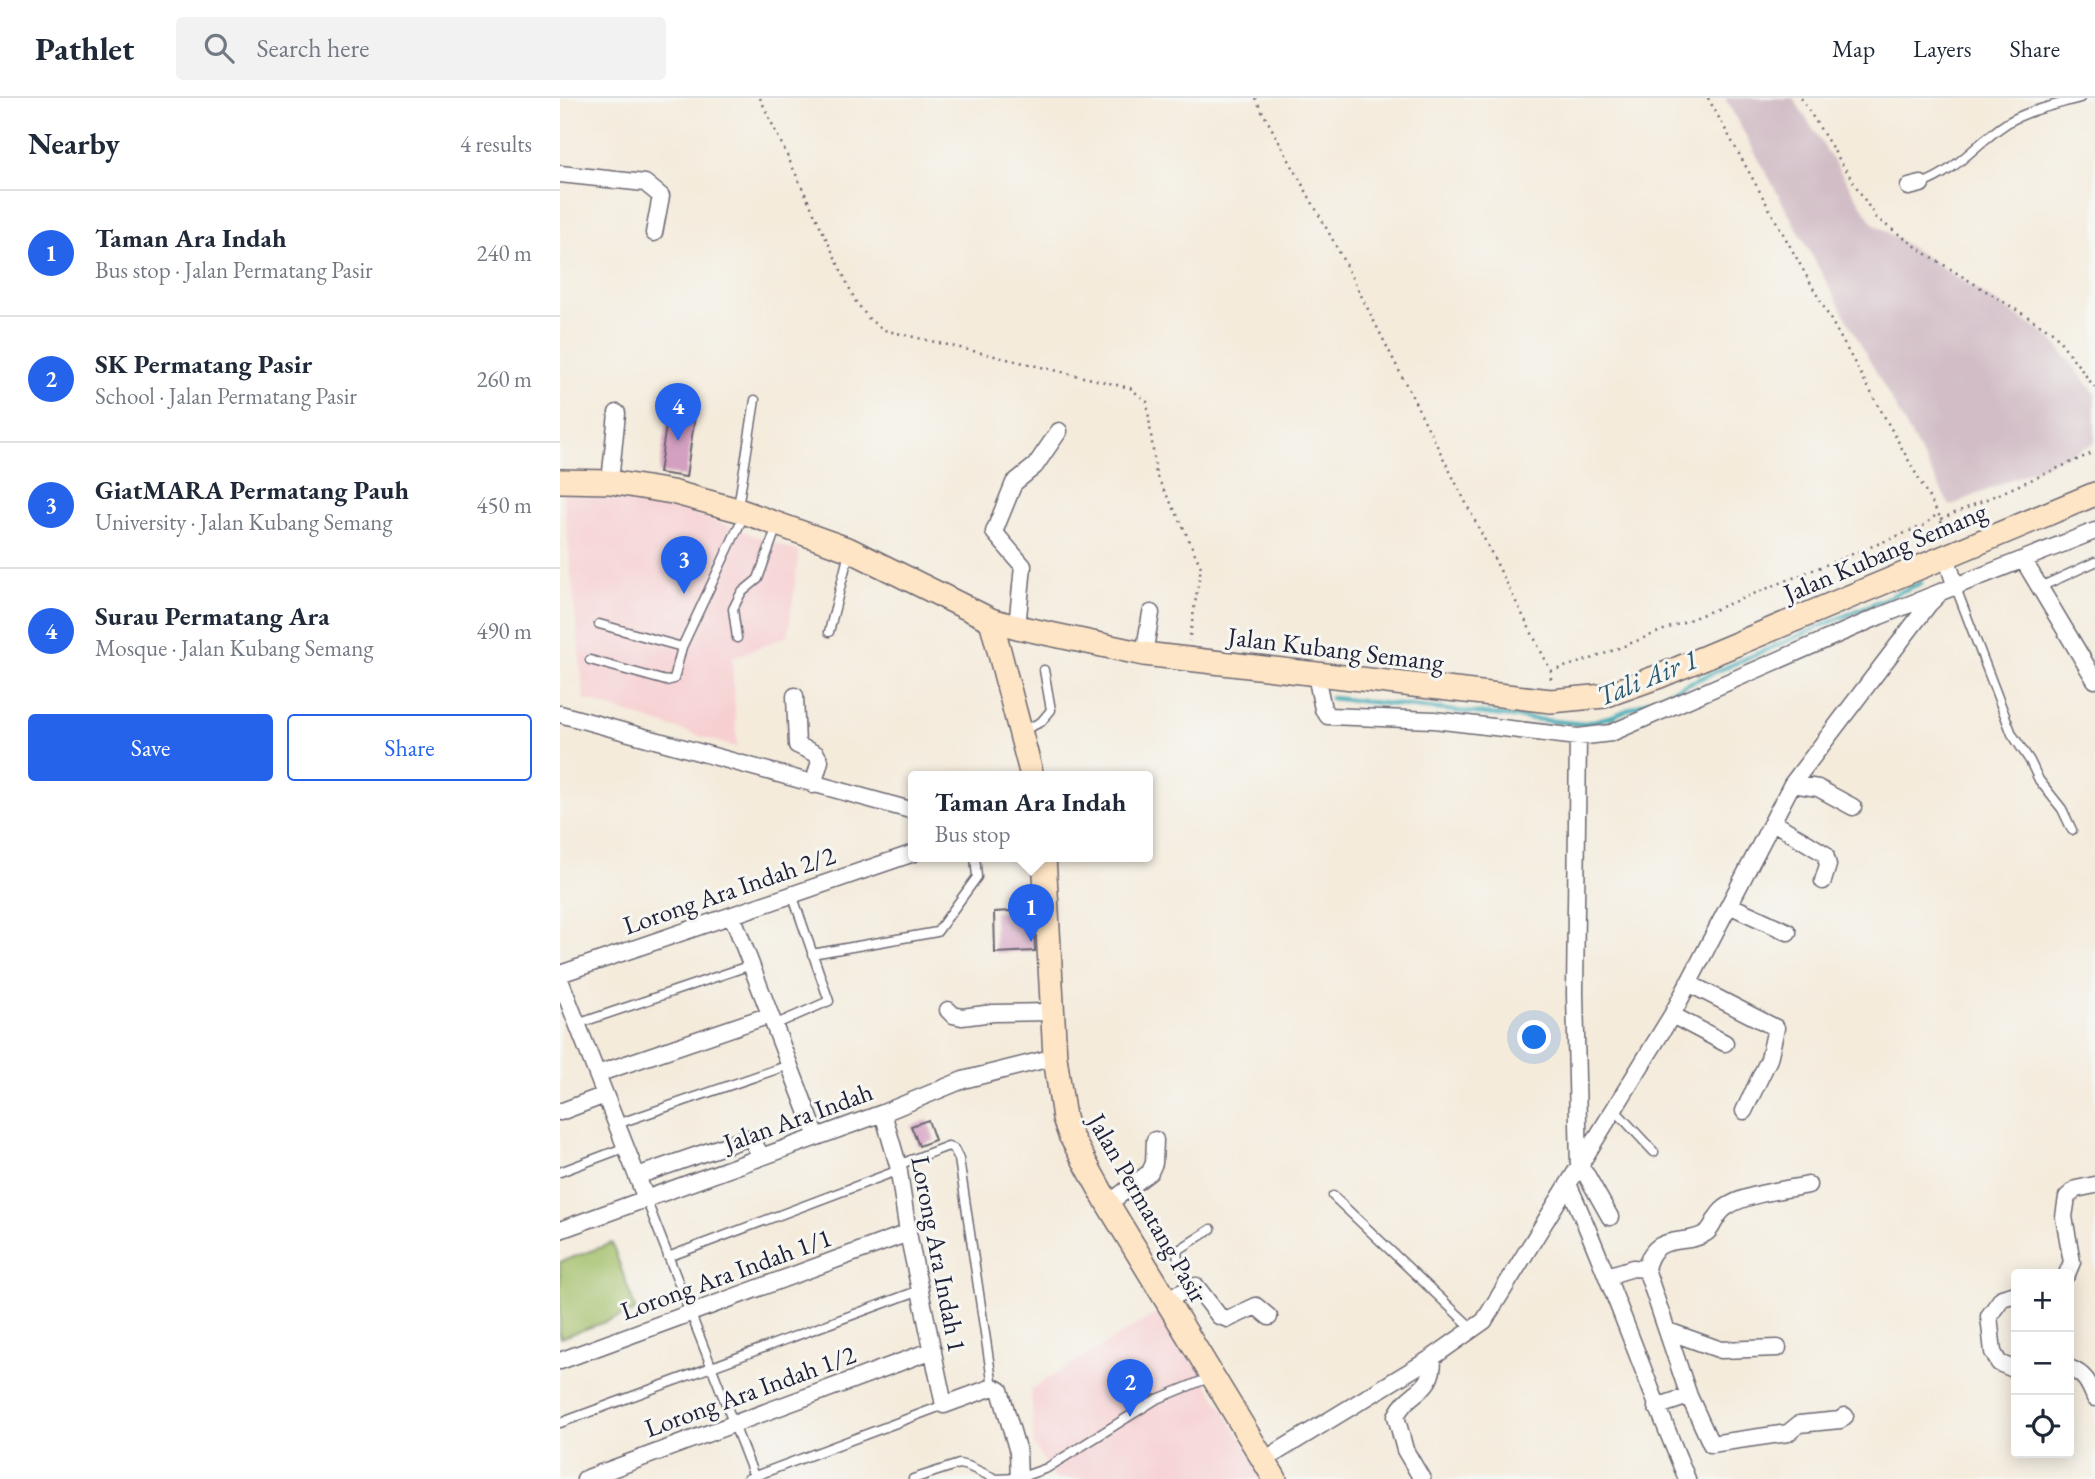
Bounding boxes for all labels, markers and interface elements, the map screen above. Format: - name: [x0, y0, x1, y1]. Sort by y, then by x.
- search box: [176, 17, 666, 80]
- text: Pathlet: [35, 27, 134, 70]
- icon: search: [200, 29, 238, 67]
- text: Search here: [256, 31, 369, 65]
- text: Map: [1832, 33, 1875, 64]
- text: Layers: [1913, 33, 1972, 64]
- text: Share: [2010, 33, 2060, 64]
- text: Nearby: [28, 124, 120, 163]
- text: 4 results: [460, 129, 532, 159]
- text: Taman Ara Indah: [95, 221, 287, 255]
- text: 1: [45, 238, 57, 268]
- text: 240 m: [476, 238, 532, 268]
- text: Bus stop · Jalan Permatang Pasir: [95, 255, 373, 285]
- text: SK Permatang Pasir: [95, 347, 312, 381]
- text: 2: [45, 364, 57, 394]
- text: 260 m: [476, 364, 532, 394]
- text: School · Jalan Permatang Pasir: [95, 381, 357, 411]
- pin: 4: [655, 383, 701, 441]
- text: GiatMARA Permatang Pauh: [95, 473, 409, 507]
- text: 3: [45, 490, 57, 520]
- text: 450 m: [476, 490, 532, 520]
- street label: Jalan Kubang Semang: [1776, 494, 1992, 611]
- text: University · Jalan Kubang Semang: [95, 507, 392, 537]
- pin: 3: [661, 536, 707, 594]
- text: Surau Permatang Ara: [95, 599, 330, 633]
- text: 4: [45, 616, 57, 646]
- text: 490 m: [476, 616, 532, 646]
- street label: Jalan Kubang Semang: [1224, 619, 1447, 679]
- text: Mosque · Jalan Kubang Semang: [95, 633, 373, 663]
- water label: Tali Air 1: [1591, 640, 1703, 714]
- button: Save: [28, 714, 273, 781]
- button: Share: [287, 714, 532, 781]
- popup: [908, 771, 1153, 862]
- text: Taman Ara Indah: [935, 785, 1126, 819]
- text: Bus stop: [935, 819, 1010, 849]
- street label: Lorong Ara Indah 2/2: [618, 838, 840, 942]
- pin: 1: [1008, 884, 1054, 942]
- your location: [1517, 1020, 1551, 1054]
- street label: Jalan Ara Indah: [717, 1074, 877, 1160]
- street label: Jalan Permatang Pasir: [1079, 1106, 1216, 1309]
- street label: Lorong Ara Indah 1: [903, 1153, 975, 1355]
- street label: Lorong Ara Indah 1/1: [616, 1220, 836, 1328]
- map controls: [2011, 1269, 2074, 1458]
- button: +: [2011, 1269, 2074, 1332]
- button: −: [2011, 1332, 2074, 1395]
- street label: Lorong Ara Indah 1/2: [640, 1337, 861, 1445]
- pin: 2: [1107, 1359, 1153, 1417]
- button: locate: [2011, 1395, 2074, 1458]

